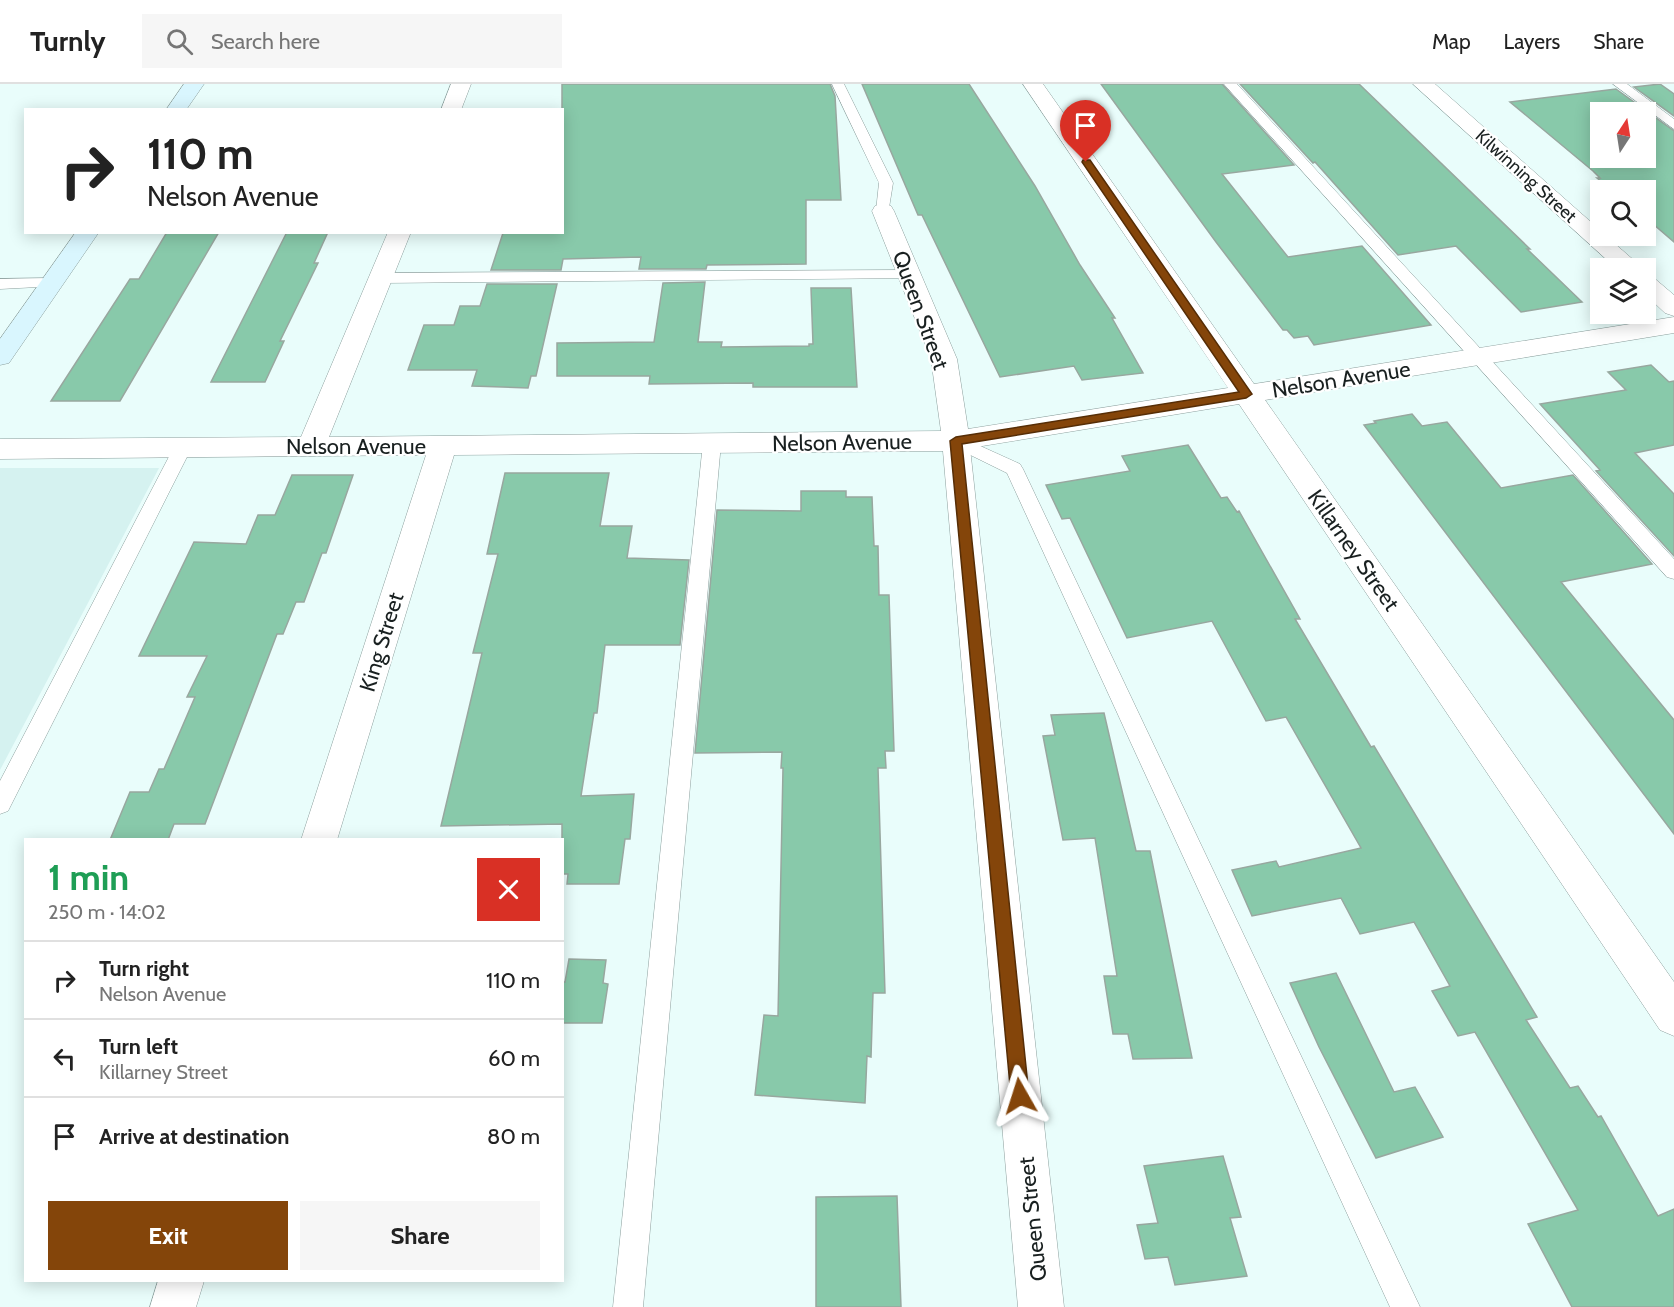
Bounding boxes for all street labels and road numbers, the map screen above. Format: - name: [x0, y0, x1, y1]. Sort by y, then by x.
- street label: Kilwinning Street: [1471, 125, 1581, 227]
- street label: Queen Street: [887, 247, 955, 374]
- street label: Nelson Avenue: [1270, 355, 1412, 404]
- street label: Nelson Avenue: [772, 428, 912, 457]
- street label: Nelson Avenue: [286, 433, 426, 460]
- street label: Killarney Street: [1302, 485, 1406, 617]
- street label: King Street: [354, 589, 410, 695]
- street label: Queen Street: [1012, 1155, 1052, 1282]

